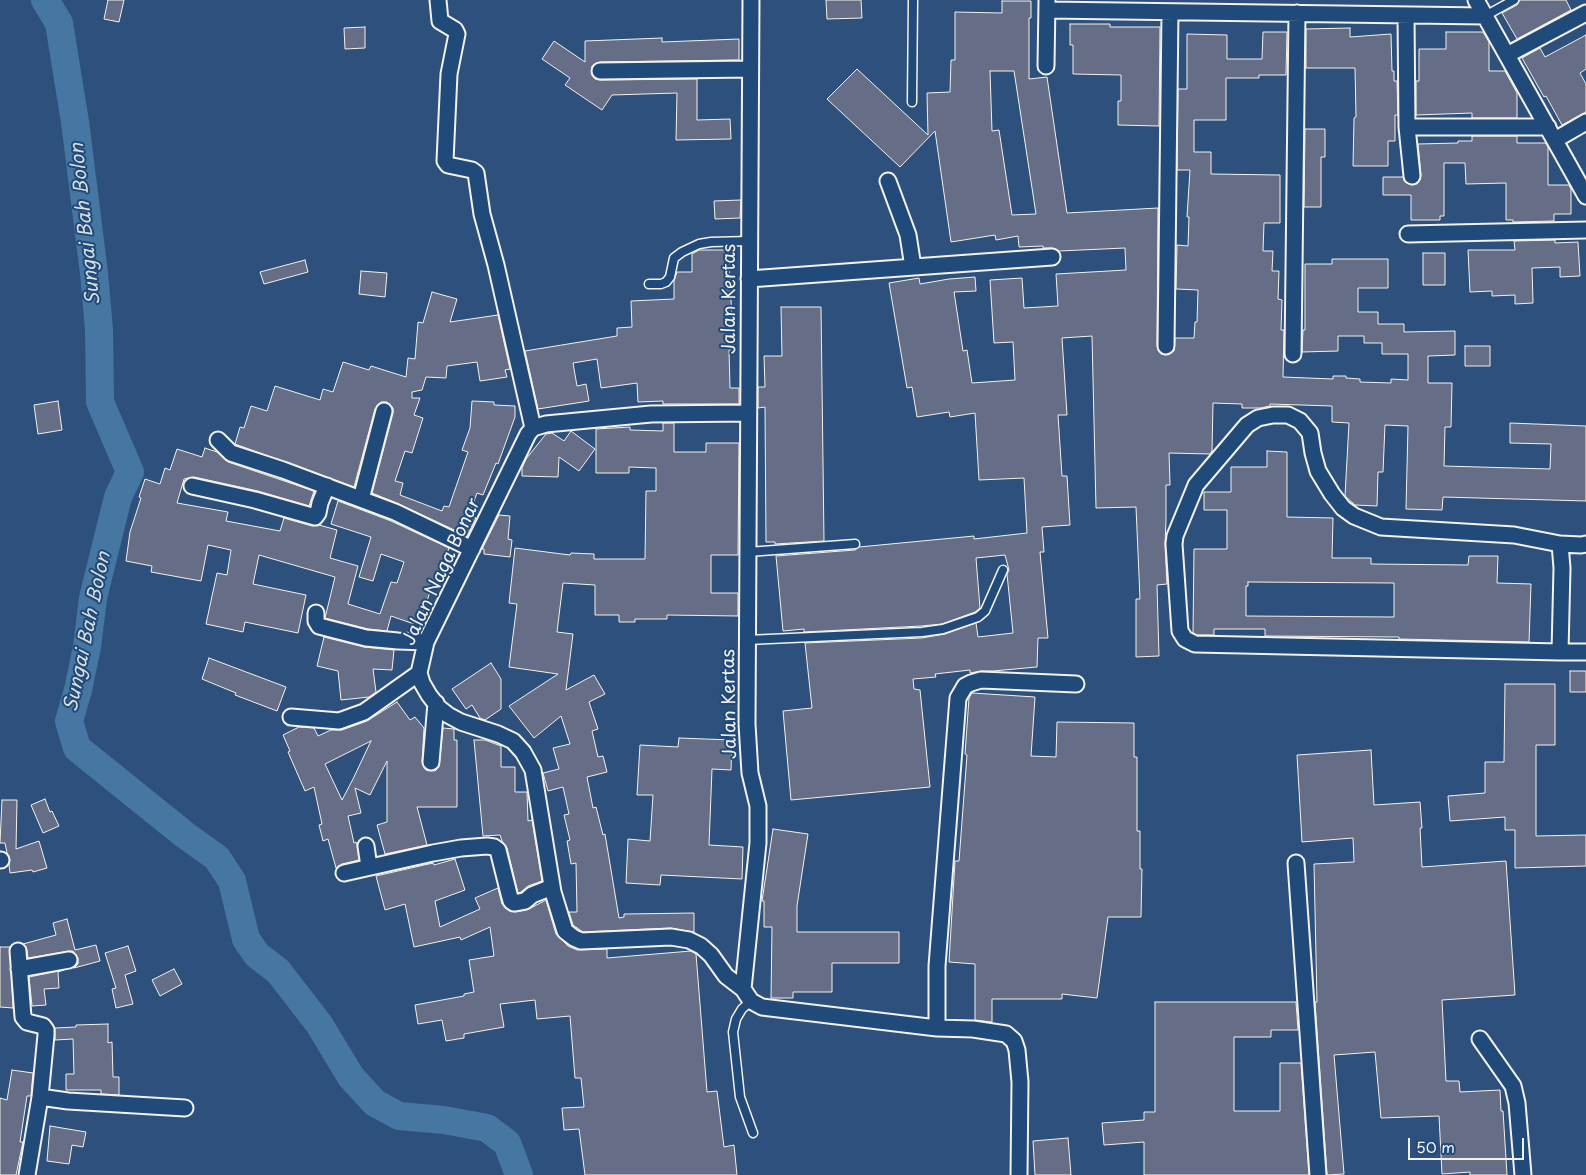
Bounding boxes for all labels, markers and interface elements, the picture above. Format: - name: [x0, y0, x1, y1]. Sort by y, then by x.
- water label: Sungai Bah Bolon: [66, 142, 106, 306]
- street label: Jalan Kertas: [719, 244, 741, 354]
- street label: Jalan Naga Bonar: [398, 495, 486, 649]
- water label: Sungai Bah Bolon: [60, 550, 116, 714]
- street label: Jalan Kertas: [718, 649, 742, 759]
- scale bar: [1411, 1128, 1527, 1160]
- text: 50 m: [1416, 1135, 1455, 1158]

